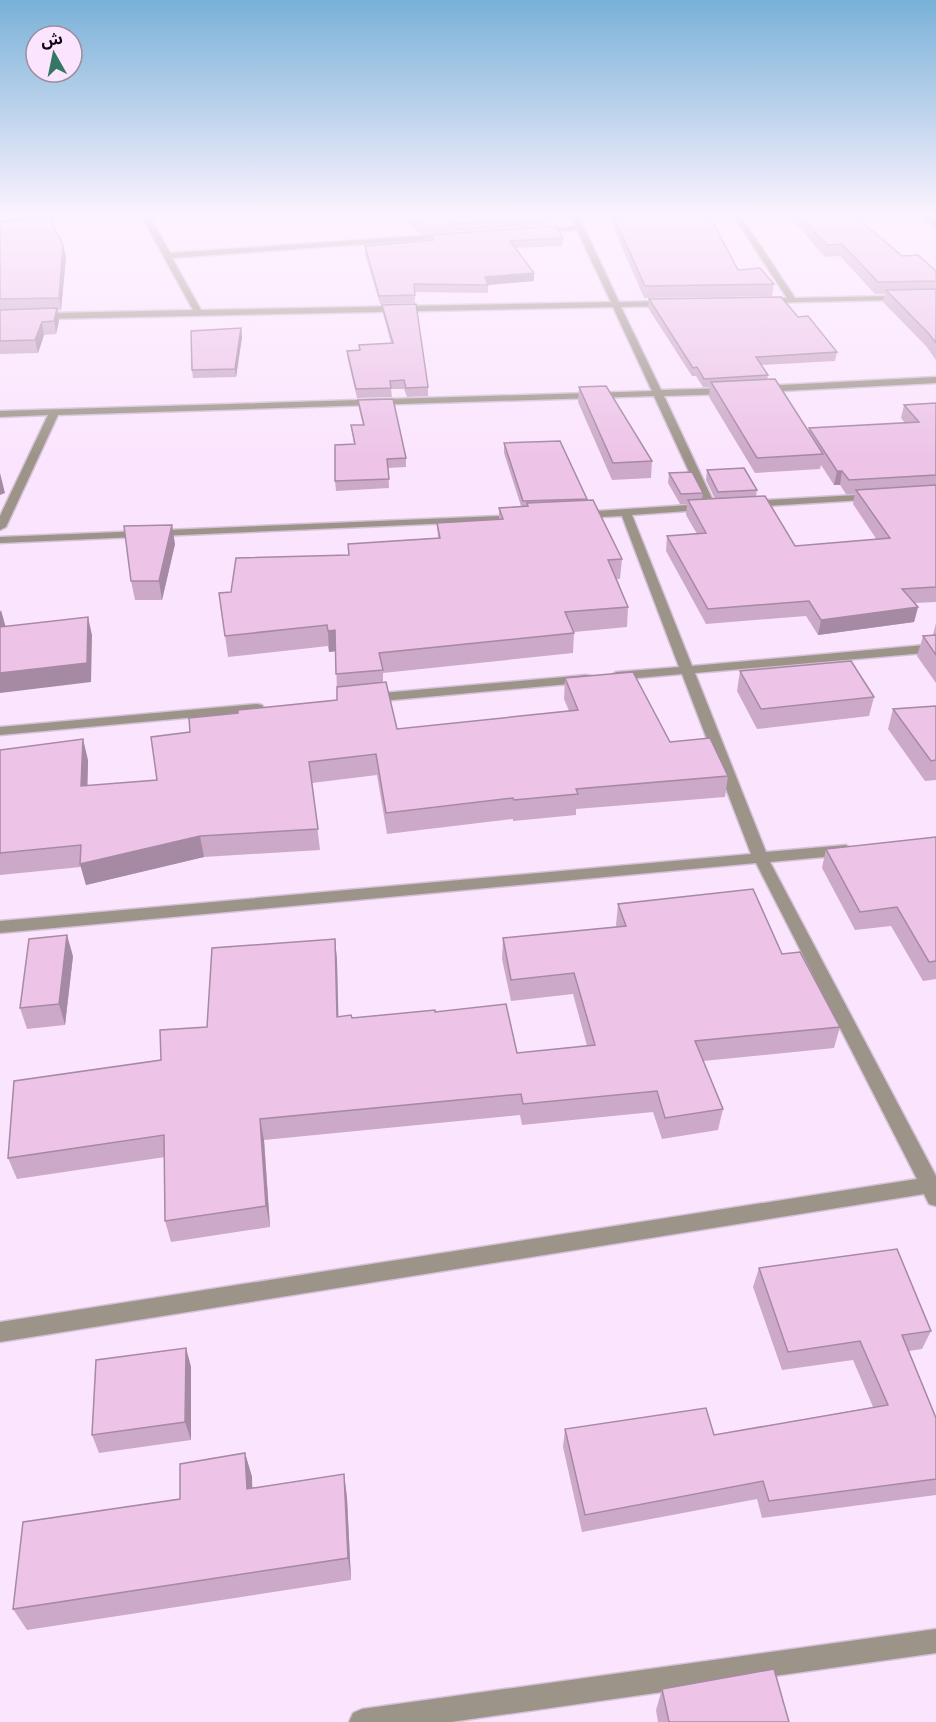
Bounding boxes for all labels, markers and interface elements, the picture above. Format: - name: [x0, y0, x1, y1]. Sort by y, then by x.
- north arrow: [24, 24, 84, 84]
- text: ش: [39, 28, 64, 51]

